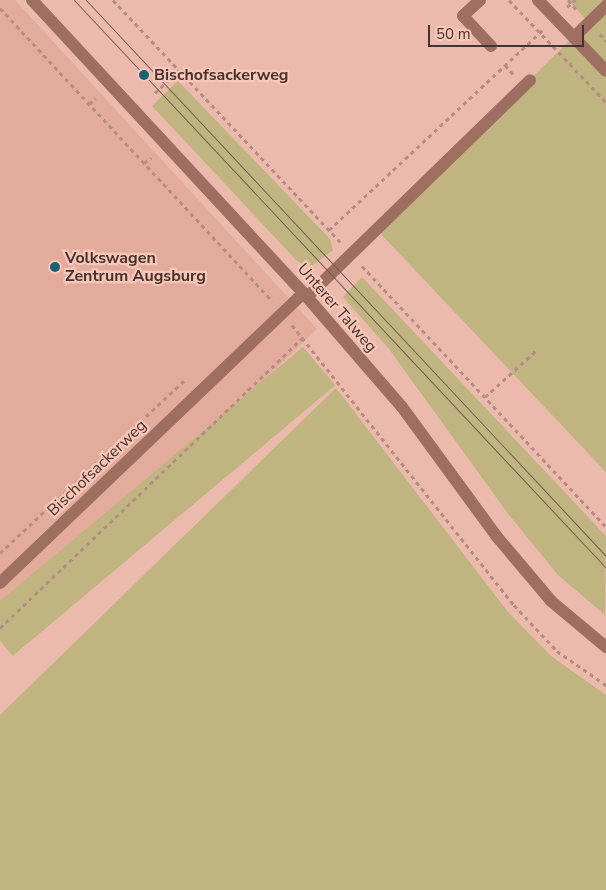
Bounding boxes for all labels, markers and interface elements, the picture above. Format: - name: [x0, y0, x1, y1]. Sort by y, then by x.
- scale bar: [431, 15, 587, 47]
- text: 50 m: [436, 24, 471, 44]
- place label: Bischofsackerweg: [154, 65, 288, 85]
- marker: Bischofsackerweg: [138, 69, 150, 81]
- place label: Volkswagen Zentrum Augsburg: [65, 248, 206, 286]
- street label: Unterer Talweg: [293, 260, 381, 356]
- marker: Volkswagen Zentrum Augsburg: [49, 261, 61, 273]
- street label: Bischofsackerweg: [44, 416, 150, 520]

